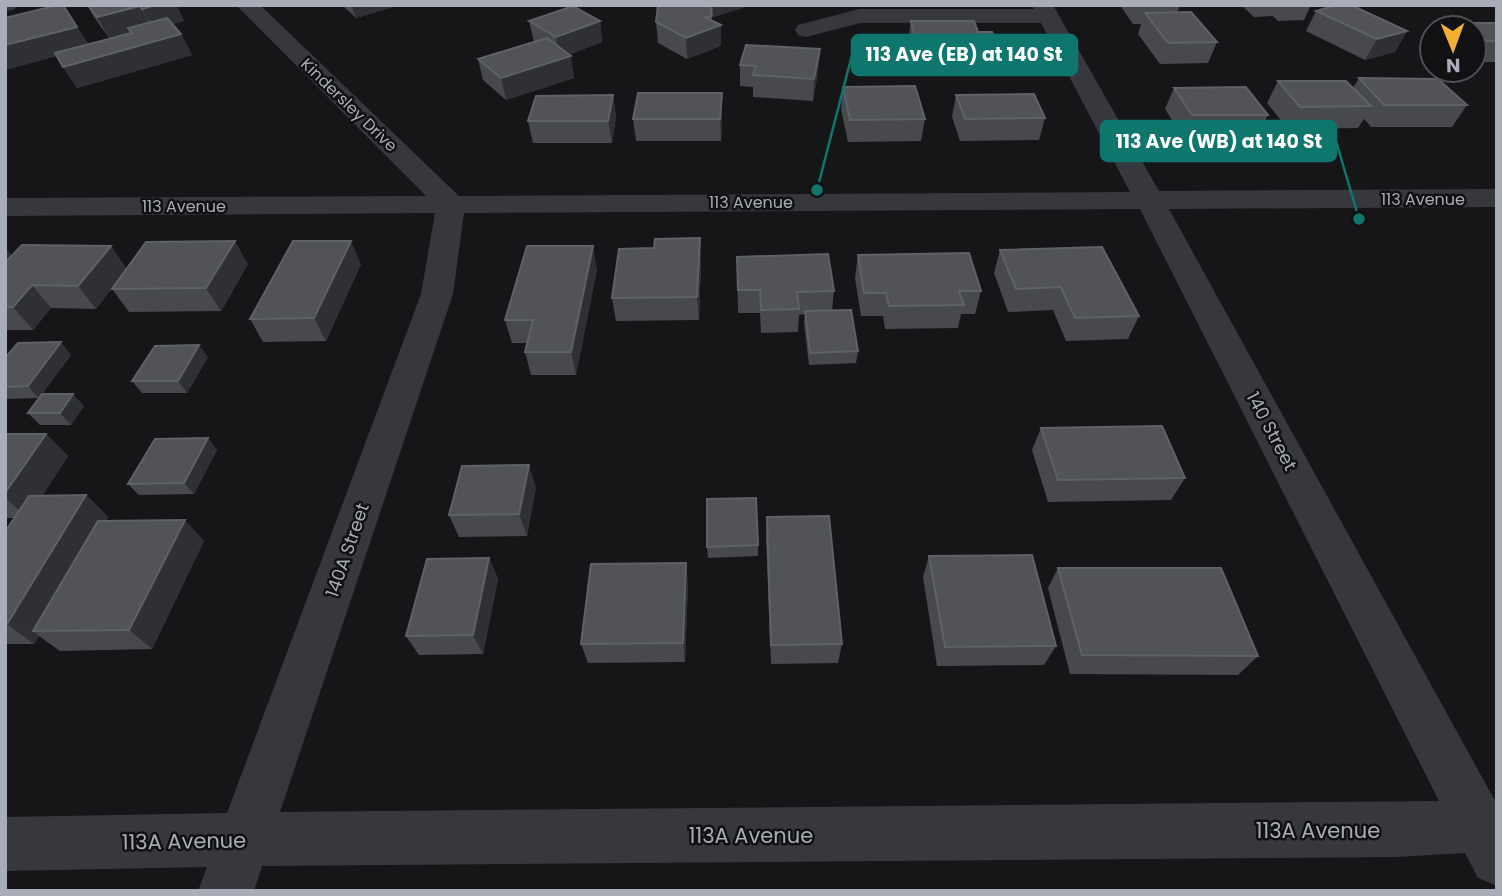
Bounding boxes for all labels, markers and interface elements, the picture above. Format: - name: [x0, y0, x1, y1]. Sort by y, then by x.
- north arrow: [1418, 14, 1488, 84]
- callout: 113 Ave (EB) at 140 St: [852, 35, 1077, 75]
- text: 113 Ave (EB) at 140 St: [866, 41, 1063, 68]
- text: N: [1446, 52, 1461, 79]
- street label: Kindersley Drive: [296, 53, 402, 157]
- callout: 113 Ave (WB) at 140 St: [1101, 121, 1336, 161]
- text: 113 Ave (WB) at 140 St: [1116, 128, 1323, 155]
- street label: 113 Avenue: [1381, 188, 1465, 211]
- street label: 113 Avenue: [709, 191, 793, 214]
- street label: 113 Avenue: [142, 195, 226, 218]
- street label: 140 Street: [1241, 387, 1303, 475]
- street label: 140A Street: [319, 500, 375, 600]
- street label: 113A Avenue: [1256, 816, 1380, 845]
- street label: 113A Avenue: [689, 821, 813, 850]
- street label: 113A Avenue: [122, 825, 246, 857]

